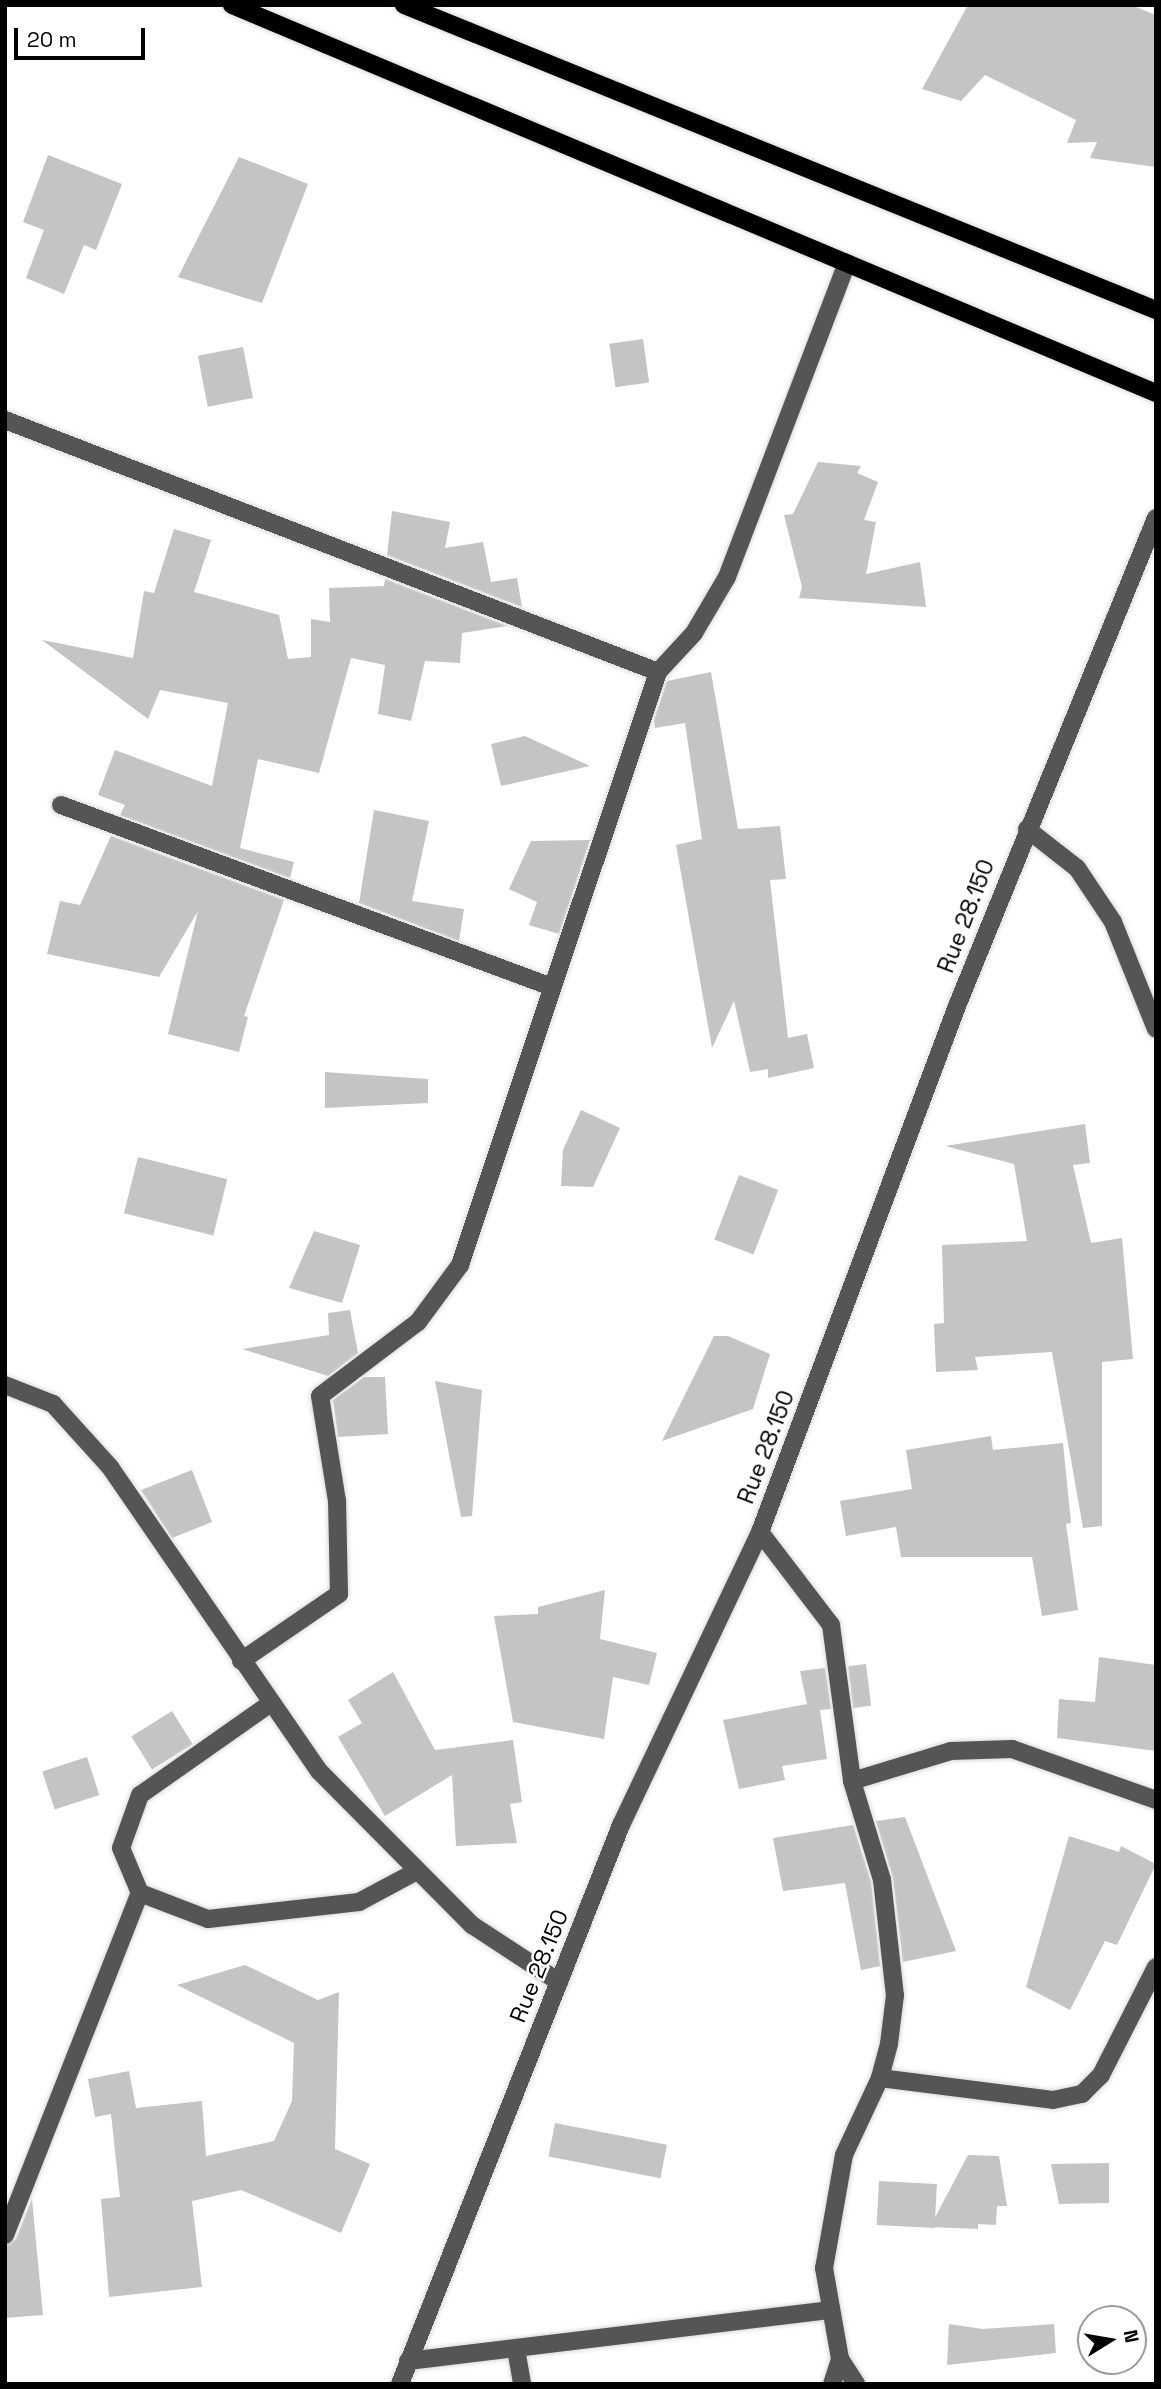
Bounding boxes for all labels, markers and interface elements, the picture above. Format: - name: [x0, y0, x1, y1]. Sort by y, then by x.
- scale bar: [18, 14, 149, 58]
- text: 20 m: [27, 26, 77, 53]
- street label: Rue 28.150: [932, 855, 1000, 977]
- street label: Rue 28.150: [732, 1386, 800, 1508]
- street label: Rue 28.150: [504, 1906, 574, 2026]
- north arrow: [1077, 2305, 1147, 2375]
- text: N: [1118, 2328, 1145, 2345]

